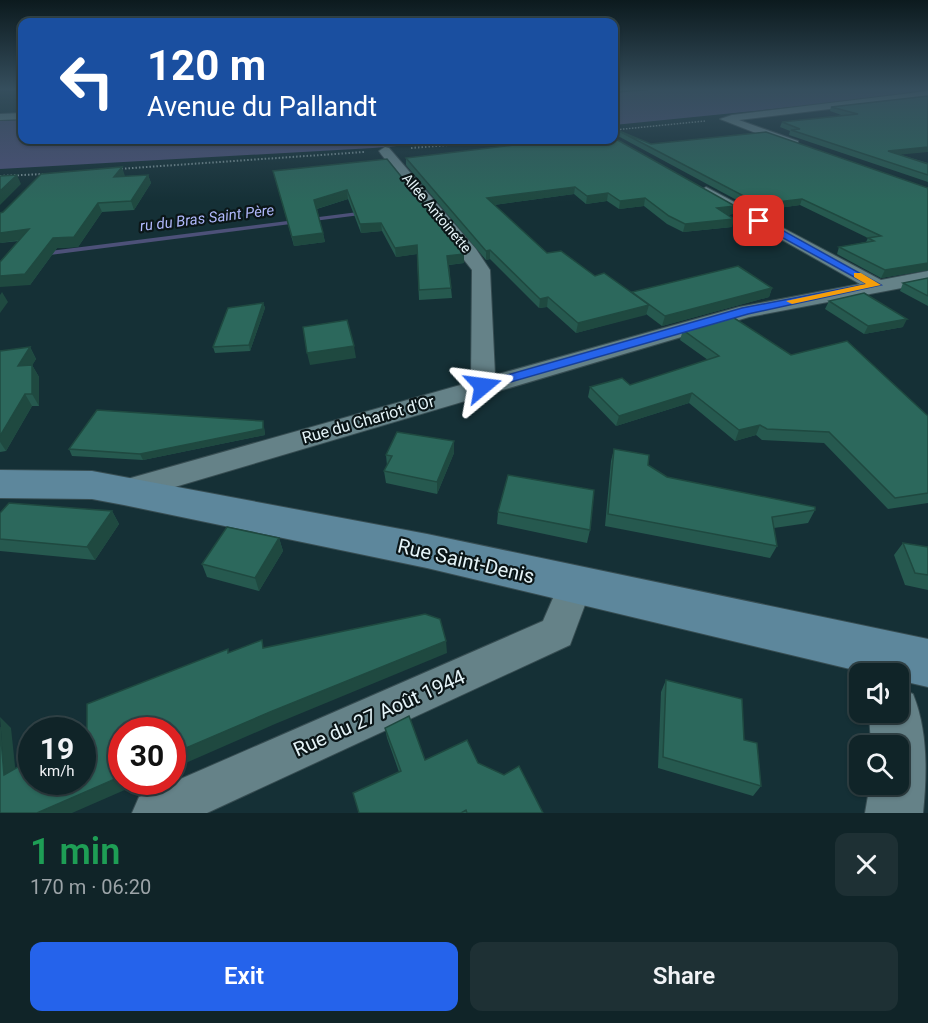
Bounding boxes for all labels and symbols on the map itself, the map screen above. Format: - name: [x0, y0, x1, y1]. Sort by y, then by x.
- street label: Allée Antoinette: [399, 170, 475, 256]
- pin: [733, 195, 784, 246]
- water label: ru du Bras Saint Père: [139, 201, 275, 235]
- position arrow: [451, 354, 515, 418]
- street label: Rue du Chariot d'Or: [300, 391, 437, 447]
- street label: Rue Saint-Denis: [395, 534, 537, 588]
- street label: Rue du 27 Août 1944: [289, 664, 469, 762]
- speed limit sign: 30: [108, 717, 186, 795]

